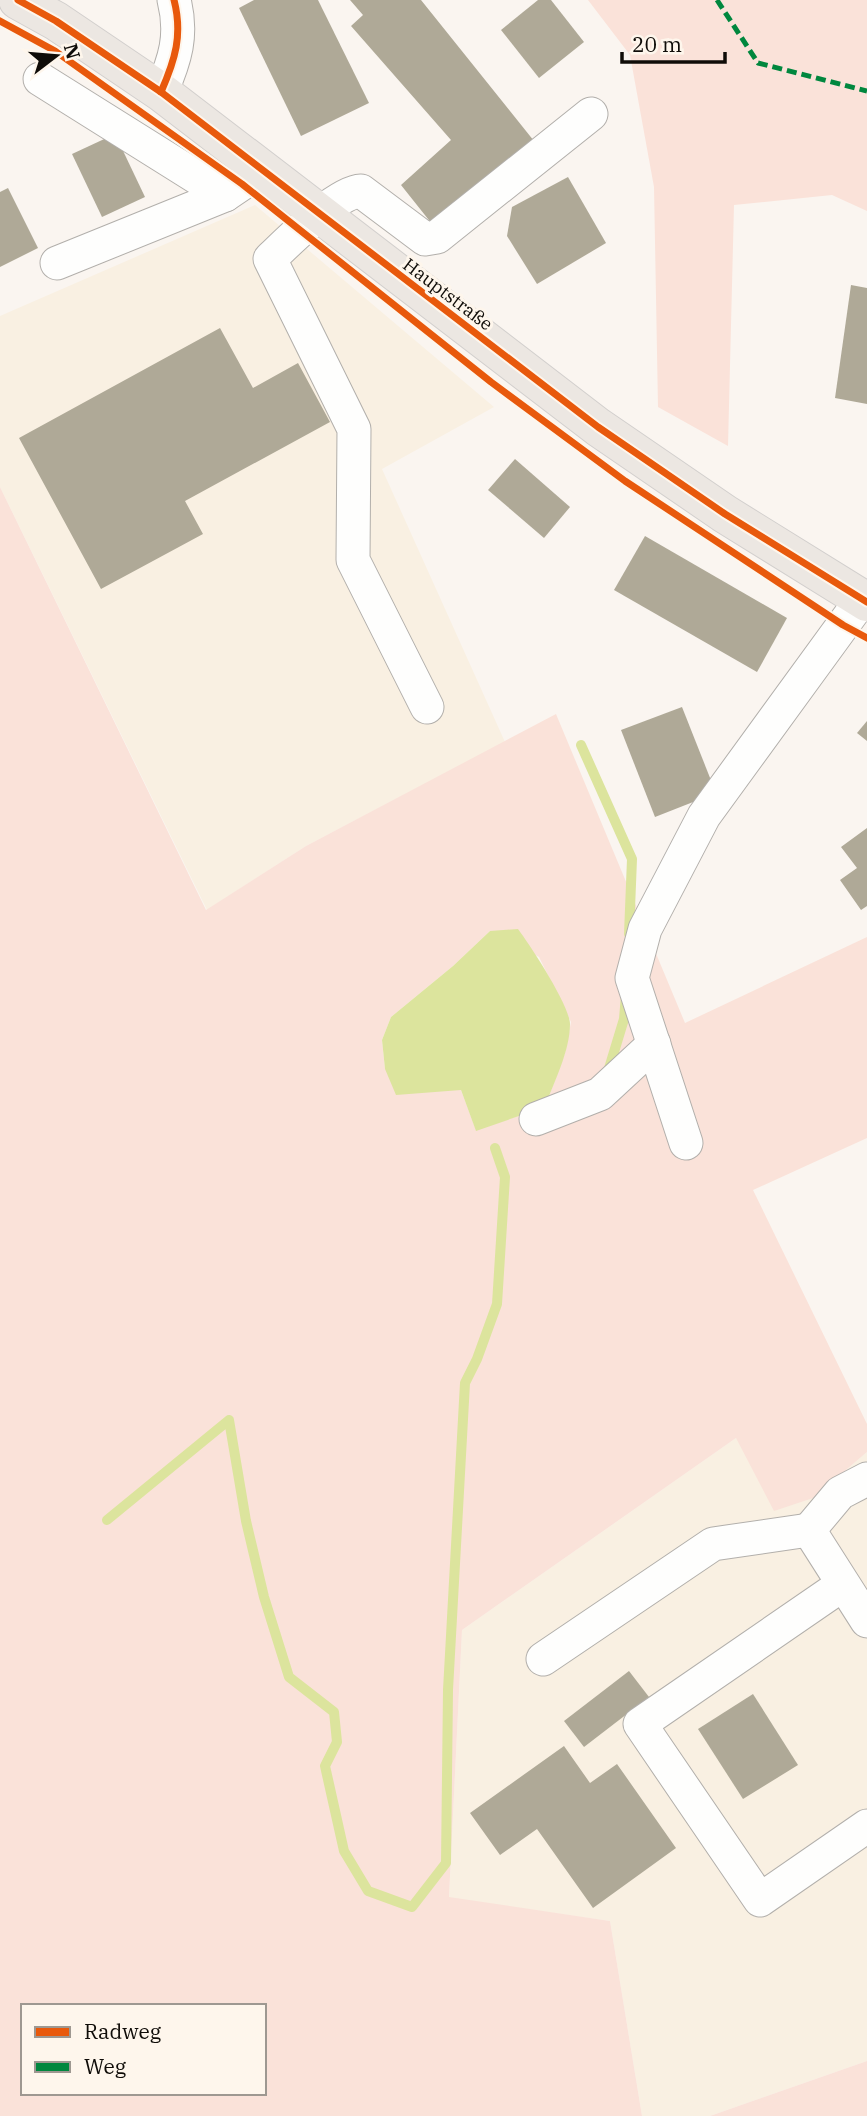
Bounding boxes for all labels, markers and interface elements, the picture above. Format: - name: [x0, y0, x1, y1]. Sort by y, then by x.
- north arrow: [21, 21, 91, 91]
- scale bar: [622, 21, 725, 65]
- text: 20 m: [632, 30, 682, 58]
- text: N: [59, 41, 86, 62]
- street label: Hauptstraße: [399, 253, 497, 335]
- legend: [21, 2004, 266, 2095]
- text: Radweg: [84, 2017, 162, 2045]
- text: Weg: [84, 2052, 127, 2080]

